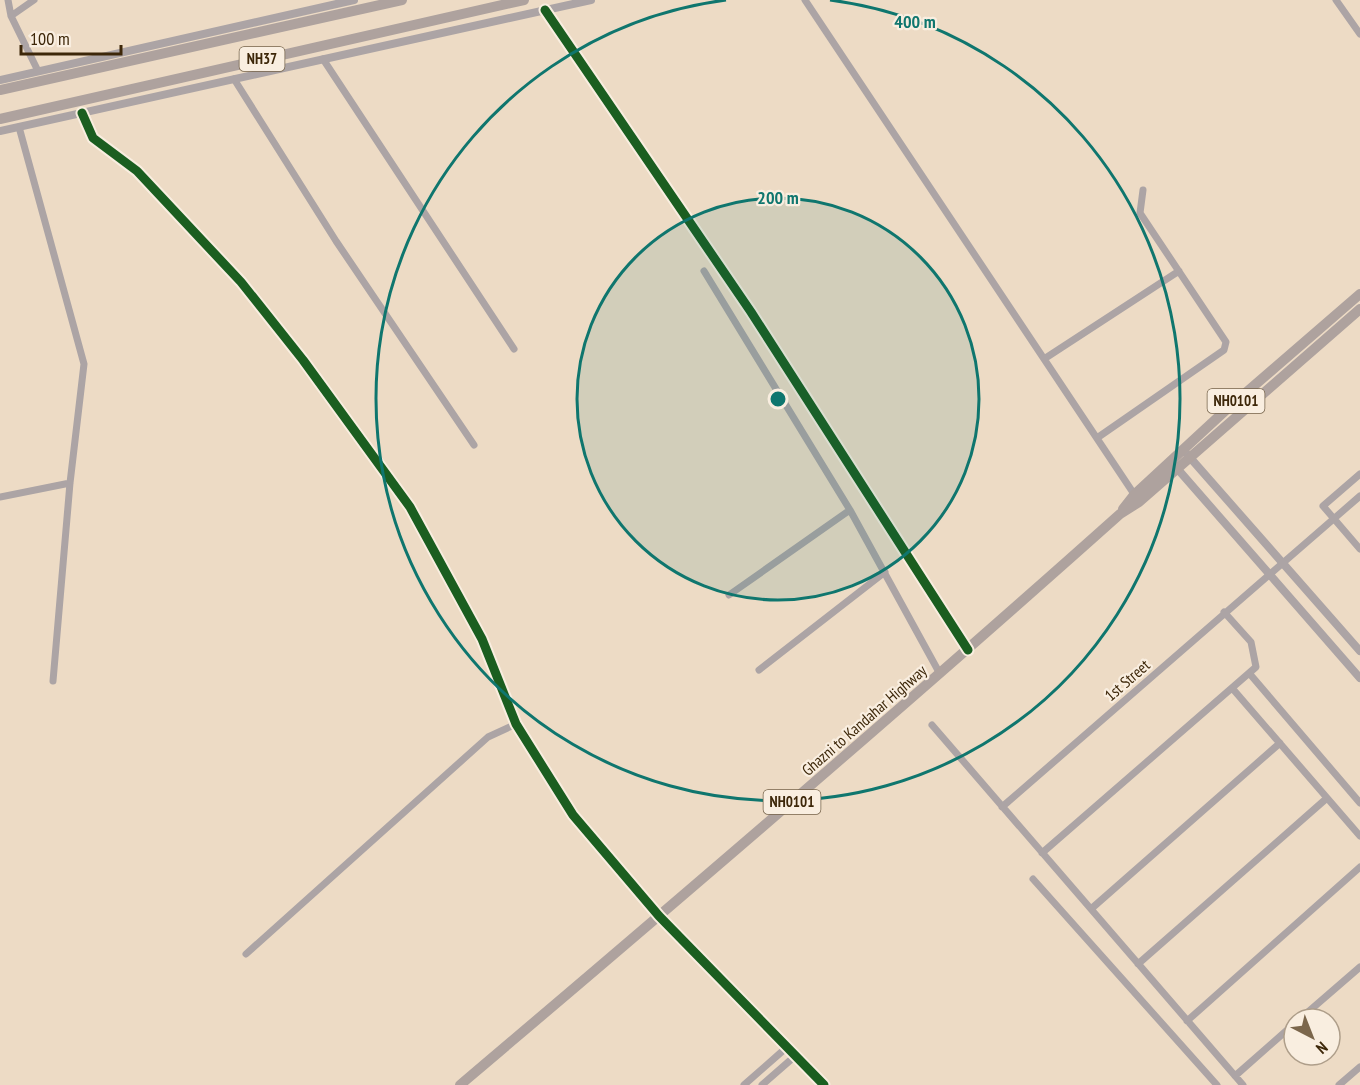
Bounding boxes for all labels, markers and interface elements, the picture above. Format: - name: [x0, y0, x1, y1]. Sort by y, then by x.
- text: 400 m: [894, 10, 936, 33]
- scale bar: [21, 18, 122, 56]
- text: 100 m: [30, 27, 70, 50]
- road number: NH37: [240, 47, 284, 71]
- text: 200 m: [757, 186, 799, 209]
- centre of rings: [768, 389, 788, 409]
- road number: NH0101: [1208, 389, 1264, 413]
- street label: 1st Street: [1100, 655, 1154, 705]
- street label: Ghazni to Kandahar Highway: [797, 660, 931, 780]
- road number: NH0101: [764, 790, 820, 814]
- north arrow: [1282, 1007, 1342, 1067]
- text: N: [1312, 1038, 1332, 1058]

